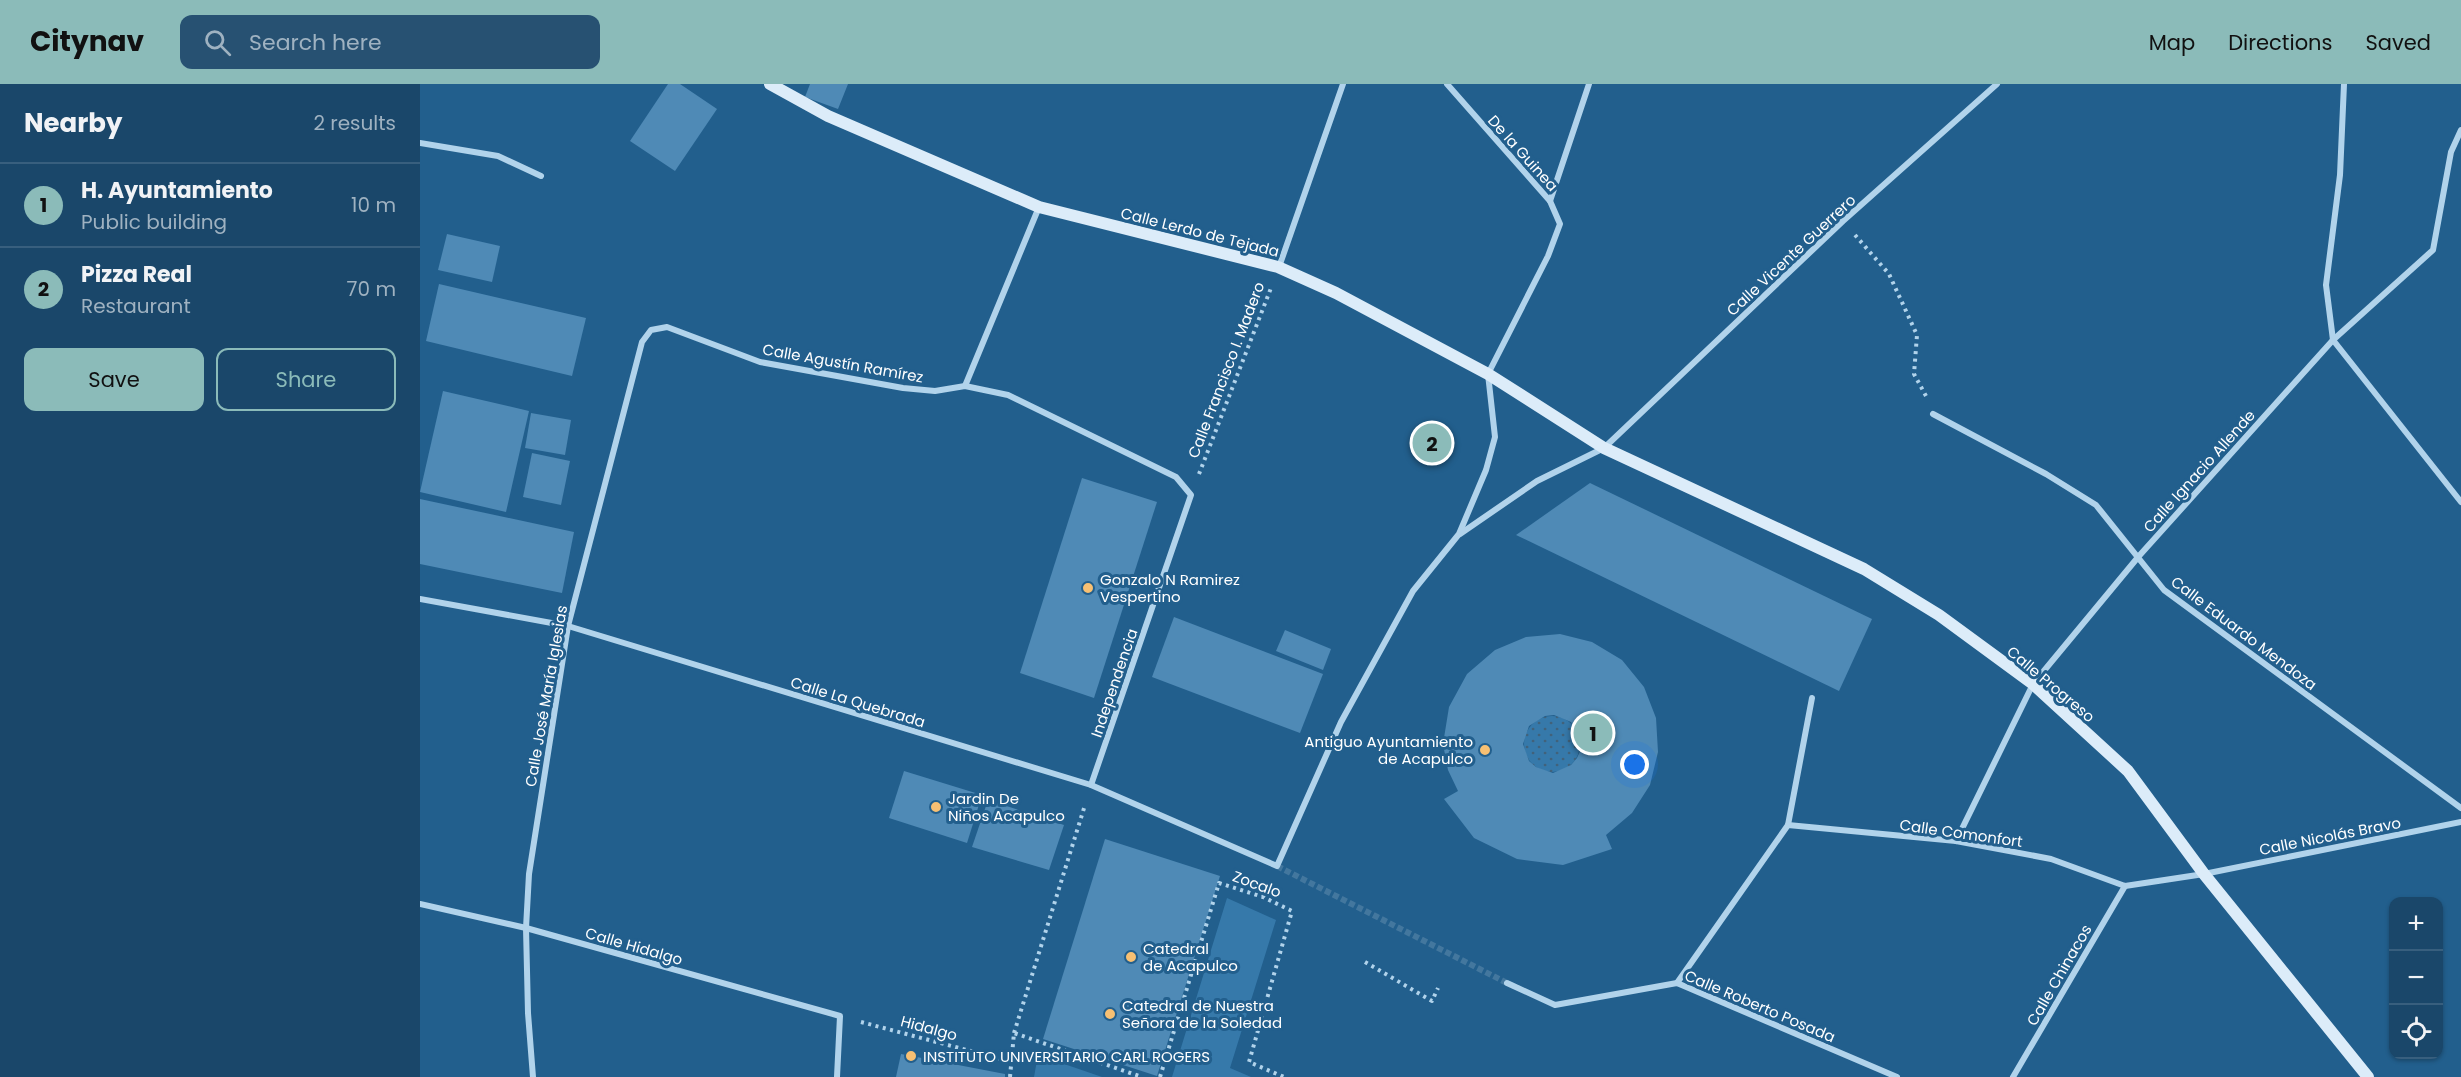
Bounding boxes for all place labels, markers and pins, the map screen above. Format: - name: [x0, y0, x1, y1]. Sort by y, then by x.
- pin: 2: [1412, 420, 1452, 466]
- place label: Gonzalo N Ramirez Vespertino: [1100, 569, 1240, 607]
- marker: Gonzalo N Ramirez Vespertino: [1081, 581, 1095, 595]
- pin: 1: [1574, 710, 1612, 756]
- place label: Antiguo Ayuntamiento de Acapulco: [1304, 731, 1473, 769]
- marker: Antiguo Ayuntamiento de Acapulco: [1478, 743, 1492, 757]
- place label: Jardin De Niños Acapulco: [948, 788, 1065, 826]
- marker: Jardin De Niños Acapulco: [929, 800, 943, 814]
- place label: Catedral de Acapulco: [1143, 938, 1238, 976]
- marker: Catedral de Acapulco: [1124, 950, 1138, 964]
- place label: Catedral de Nuestra Señora de la Soledad: [1122, 995, 1282, 1033]
- marker: Catedral de Nuestra Señora de la Soledad: [1103, 1007, 1117, 1021]
- place label: INSTITUTO UNIVERSITARIO CARL ROGERS: [923, 1046, 1210, 1067]
- marker: INSTITUTO UNIVERSITARIO CARL ROGERS: [904, 1049, 918, 1063]

